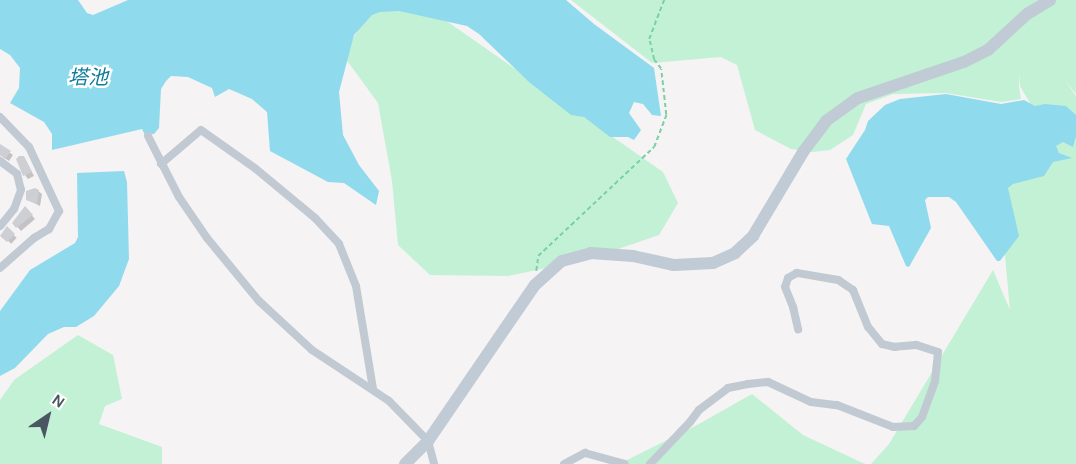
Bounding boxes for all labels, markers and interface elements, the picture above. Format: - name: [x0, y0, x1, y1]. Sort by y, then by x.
- water label: 塔池: [68, 65, 108, 89]
- north arrow: [18, 386, 78, 446]
- text: N: [48, 390, 69, 412]

